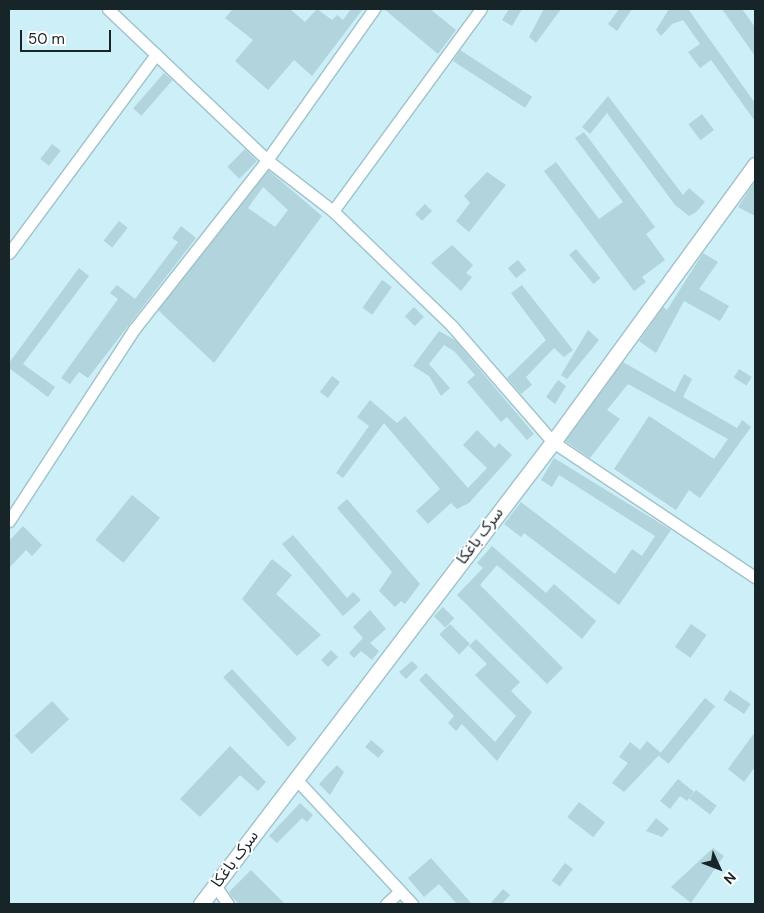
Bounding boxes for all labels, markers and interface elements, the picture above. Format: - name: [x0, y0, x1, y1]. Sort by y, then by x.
- scale bar: [22, 20, 114, 52]
- text: 50 m: [28, 29, 65, 49]
- street label: سرک باغکا: [452, 504, 508, 568]
- street label: سرک باغکا: [207, 827, 263, 891]
- north arrow: [694, 843, 744, 893]
- text: N: [720, 868, 740, 888]

